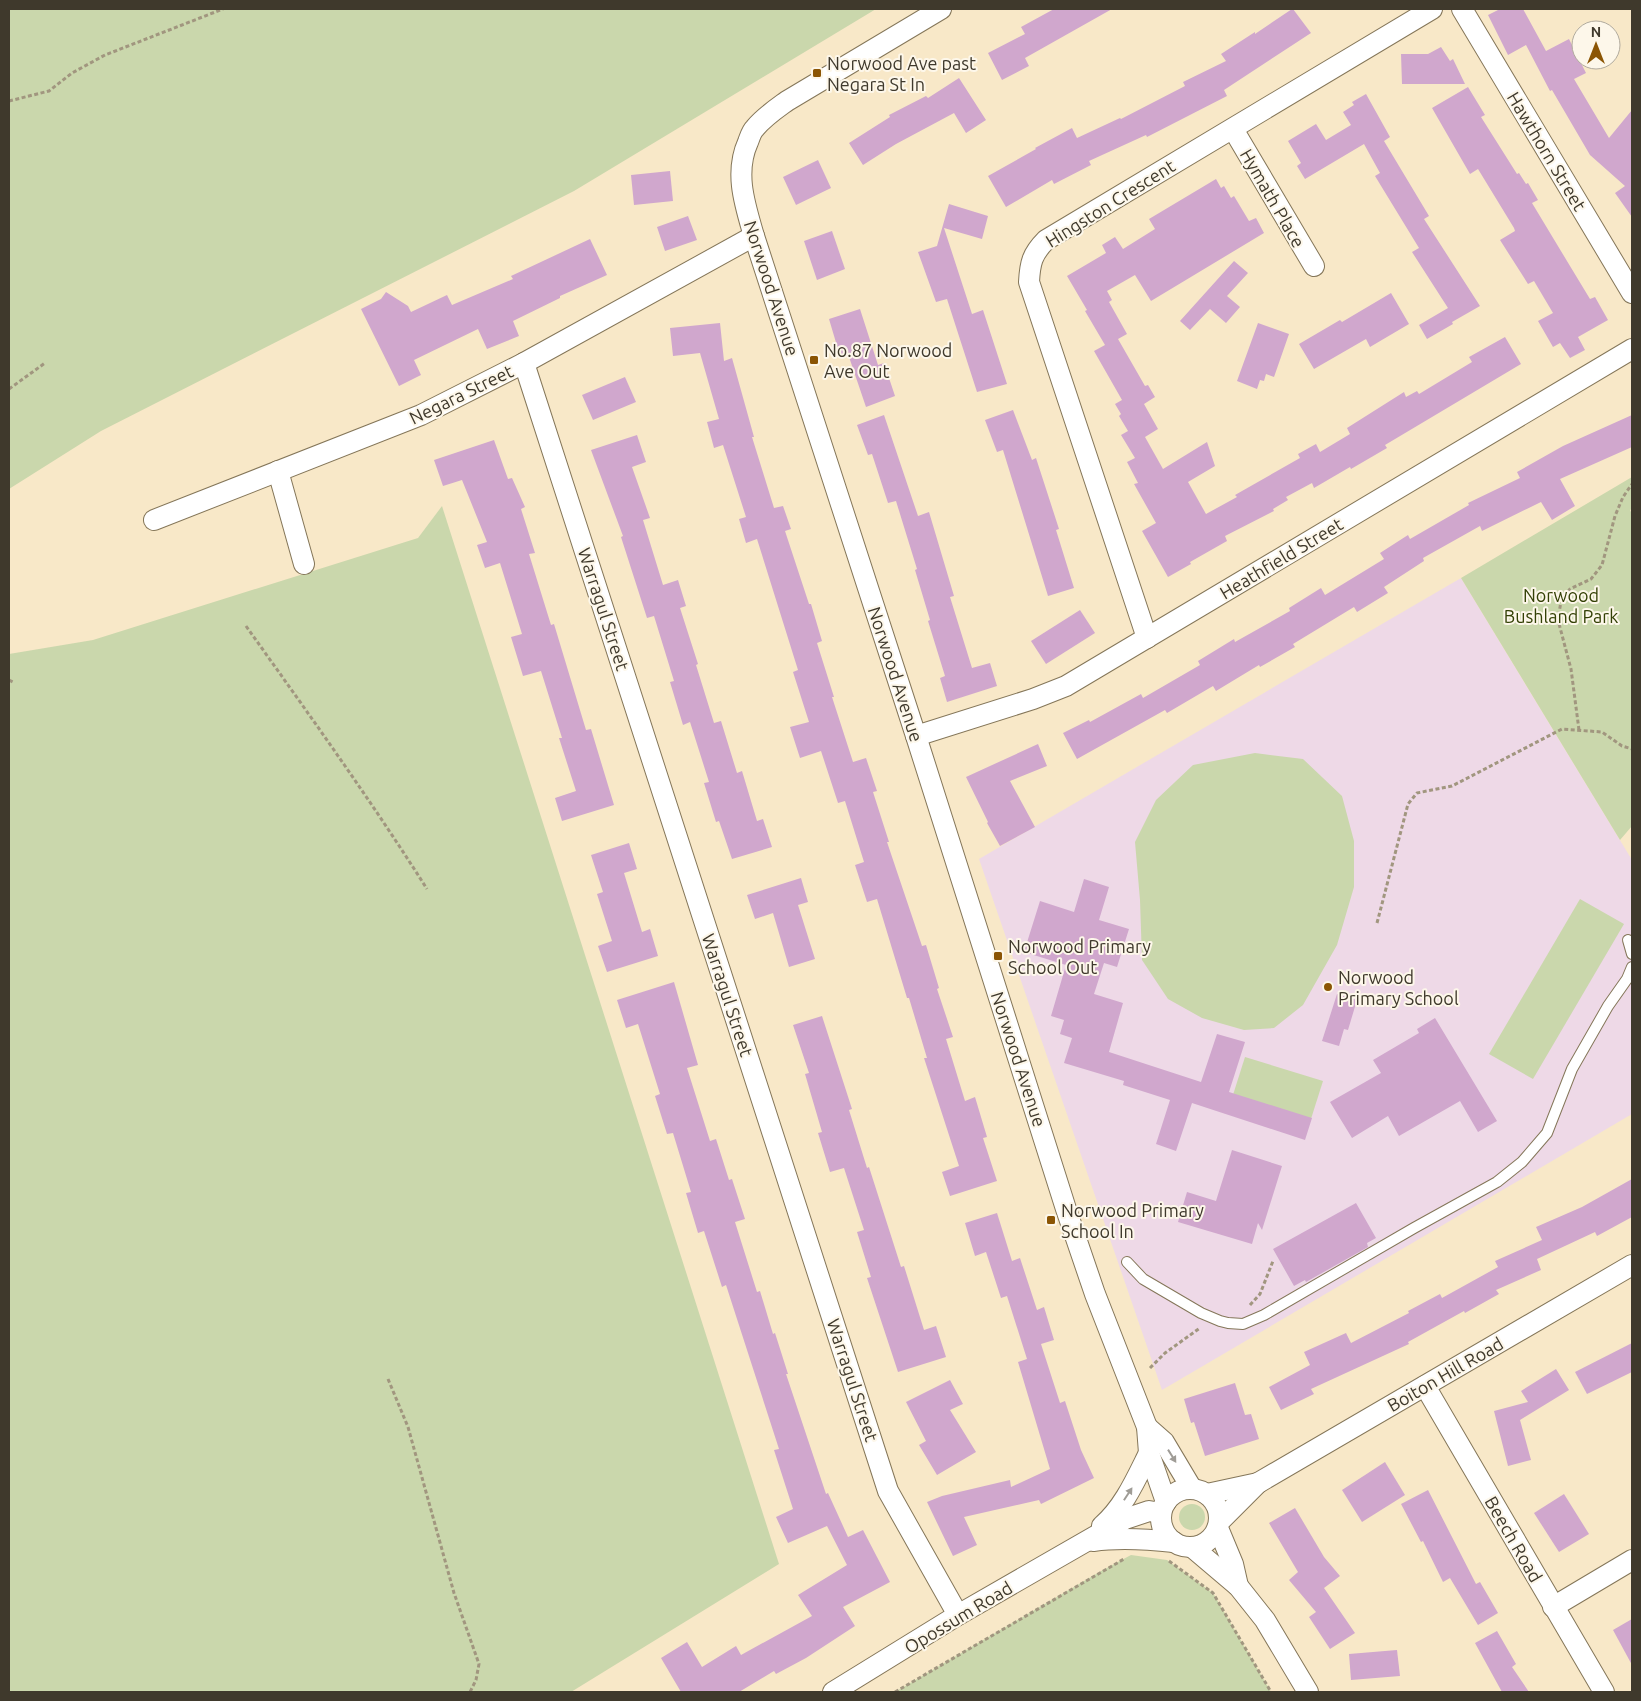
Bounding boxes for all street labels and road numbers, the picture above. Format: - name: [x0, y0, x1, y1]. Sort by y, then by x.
- street label: Hawthorn Street: [1504, 88, 1590, 214]
- street label: Hymath Place: [1237, 145, 1309, 251]
- street label: Hingston Crescent: [1042, 155, 1178, 251]
- street label: Norwood Avenue: [741, 218, 803, 358]
- street label: Negara Street: [406, 360, 516, 428]
- street label: Heathfield Street: [1216, 513, 1346, 603]
- street label: Warragul Street: [575, 545, 633, 673]
- street label: Norwood Avenue: [865, 604, 927, 744]
- street label: Warragul Street: [699, 931, 757, 1059]
- street label: Norwood Avenue: [988, 989, 1050, 1129]
- street label: Warragul Street: [824, 1316, 882, 1444]
- street label: Boiton Hill Road: [1384, 1333, 1506, 1415]
- street label: Beech Road: [1481, 1493, 1547, 1585]
- street label: Opossum Road: [901, 1577, 1015, 1657]

